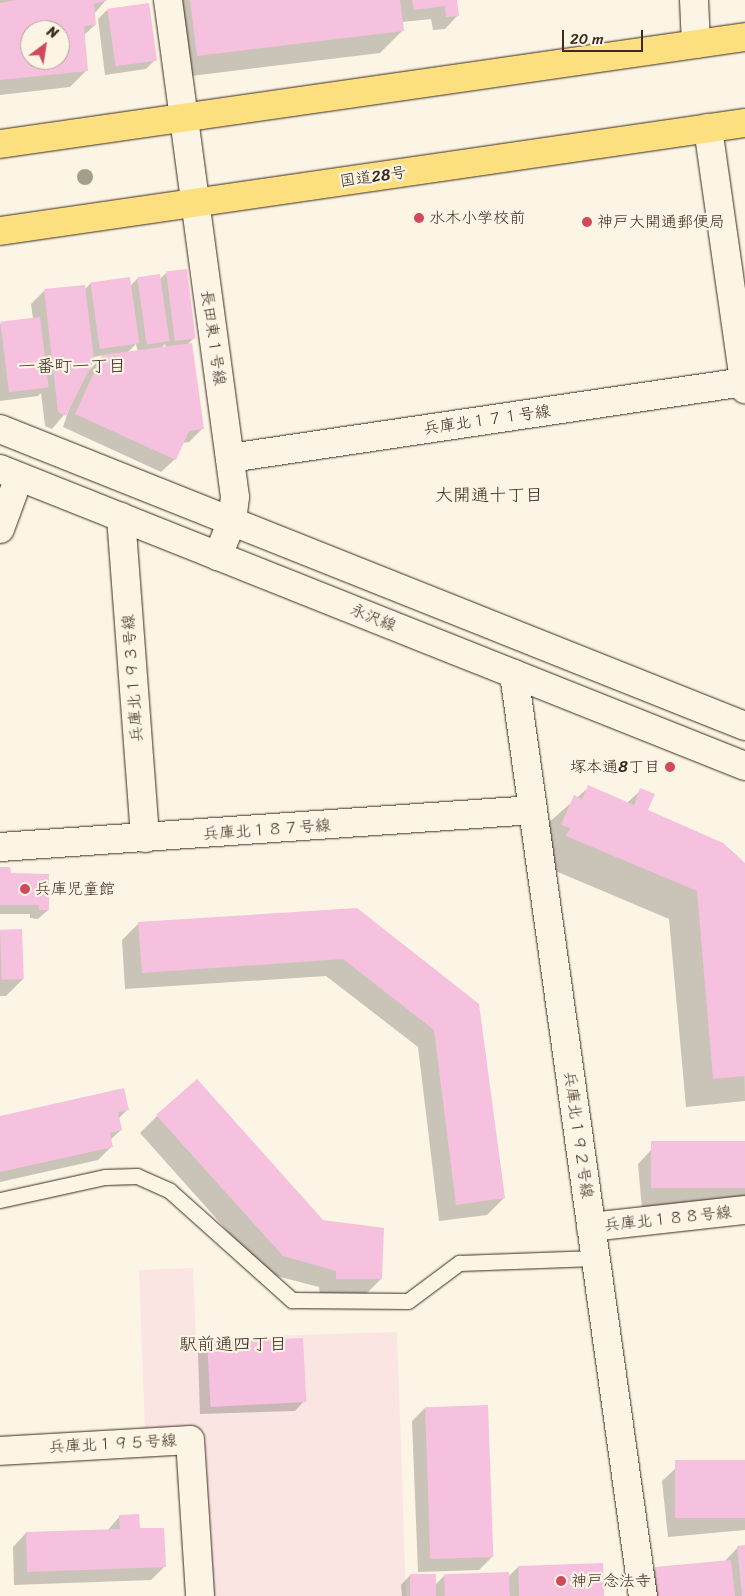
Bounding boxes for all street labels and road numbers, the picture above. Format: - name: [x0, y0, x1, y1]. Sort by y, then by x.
- street label: 国道28号: [339, 163, 407, 191]
- street label: 長田東１号線: [197, 289, 229, 387]
- street label: 兵庫北１７１号線: [422, 402, 552, 438]
- street label: 永沢線: [347, 600, 399, 636]
- street label: 兵庫北１９３号線: [119, 613, 147, 743]
- street label: 兵庫北１８７号線: [202, 816, 332, 844]
- street label: 兵庫北１９２号線: [560, 1070, 596, 1200]
- street label: 兵庫北１８８号線: [603, 1203, 733, 1235]
- street label: 兵庫北１９５号線: [49, 1431, 177, 1457]

